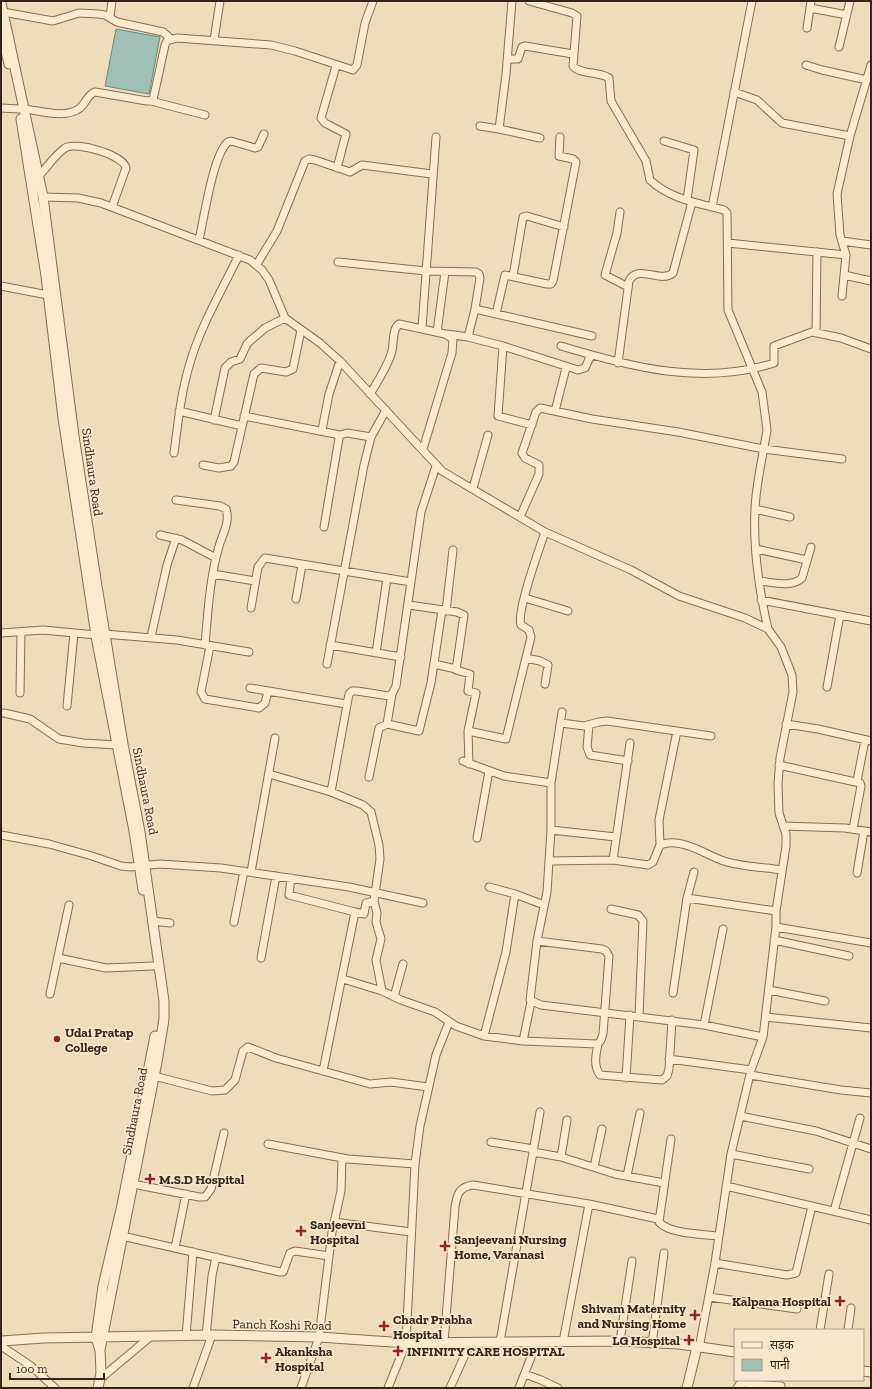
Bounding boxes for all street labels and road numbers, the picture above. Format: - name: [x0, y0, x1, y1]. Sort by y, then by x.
- street label: Sindhaura Road: [79, 427, 106, 517]
- street label: Sindhaura Road: [130, 746, 161, 836]
- street label: Sindhaura Road: [119, 1066, 150, 1156]
- street label: Panch Koshi Road: [232, 1316, 332, 1333]

